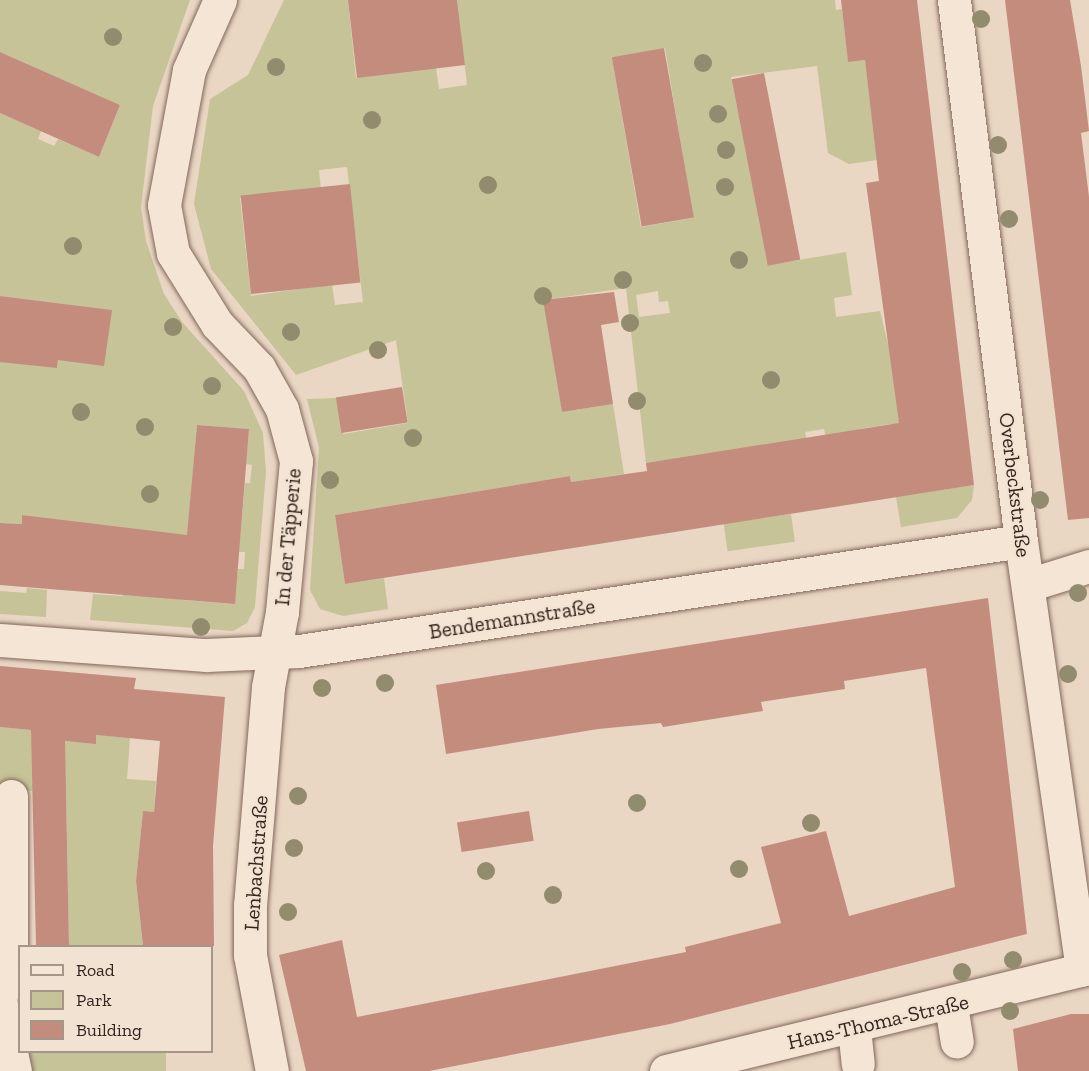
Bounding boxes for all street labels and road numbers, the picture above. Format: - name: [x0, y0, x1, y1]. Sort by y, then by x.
- street label: Overbeckstraße: [994, 411, 1036, 559]
- street label: In der Täpperie: [269, 467, 307, 607]
- street label: Bendemannstraße: [427, 593, 597, 645]
- street label: Lenbachstraße: [239, 794, 273, 932]
- street label: Hans-Thoma-Straße: [785, 989, 971, 1055]

